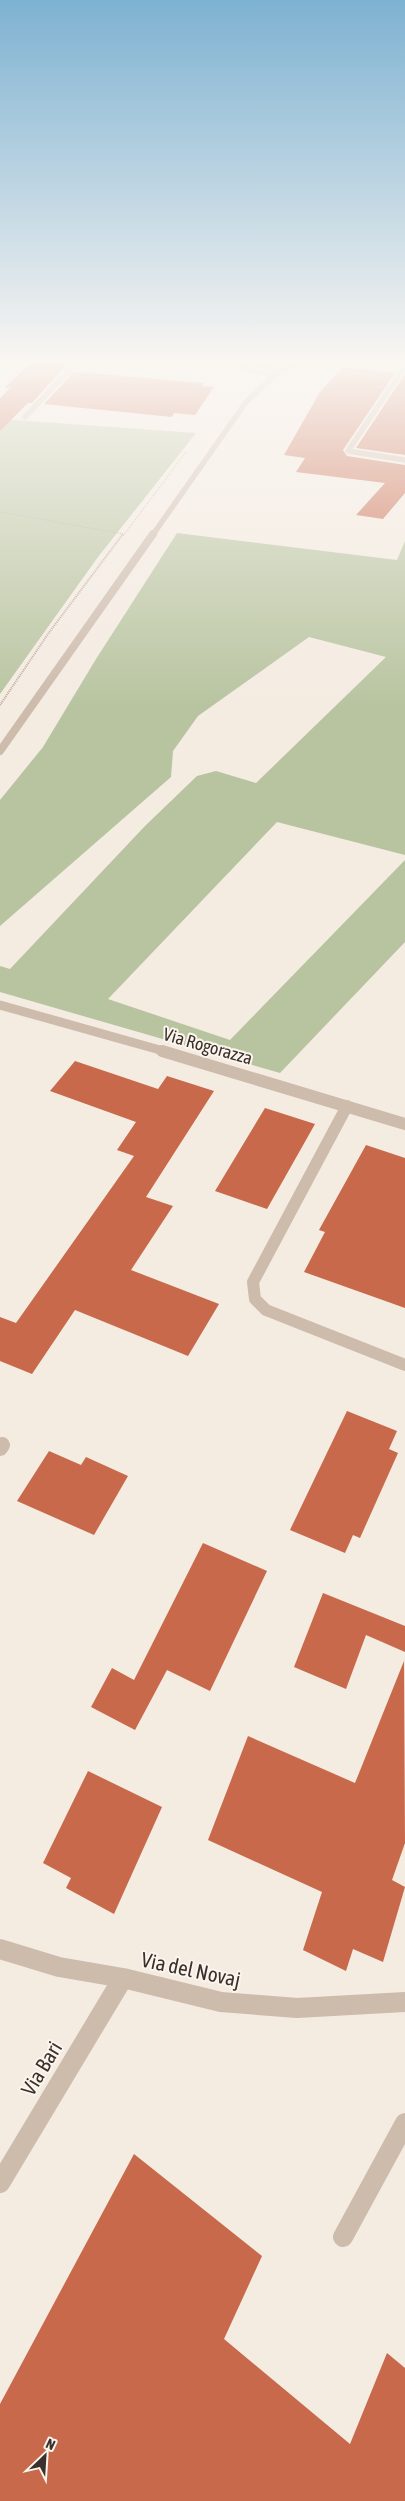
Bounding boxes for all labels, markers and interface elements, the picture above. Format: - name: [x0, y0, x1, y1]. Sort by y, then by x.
- street label: Via Rogorazza: [161, 1023, 255, 1069]
- street label: Via del Novaj: [139, 1947, 243, 1991]
- street label: Via Bari: [16, 2037, 66, 2099]
- north arrow: [20, 2431, 70, 2481]
- text: N: [43, 2435, 58, 2453]

